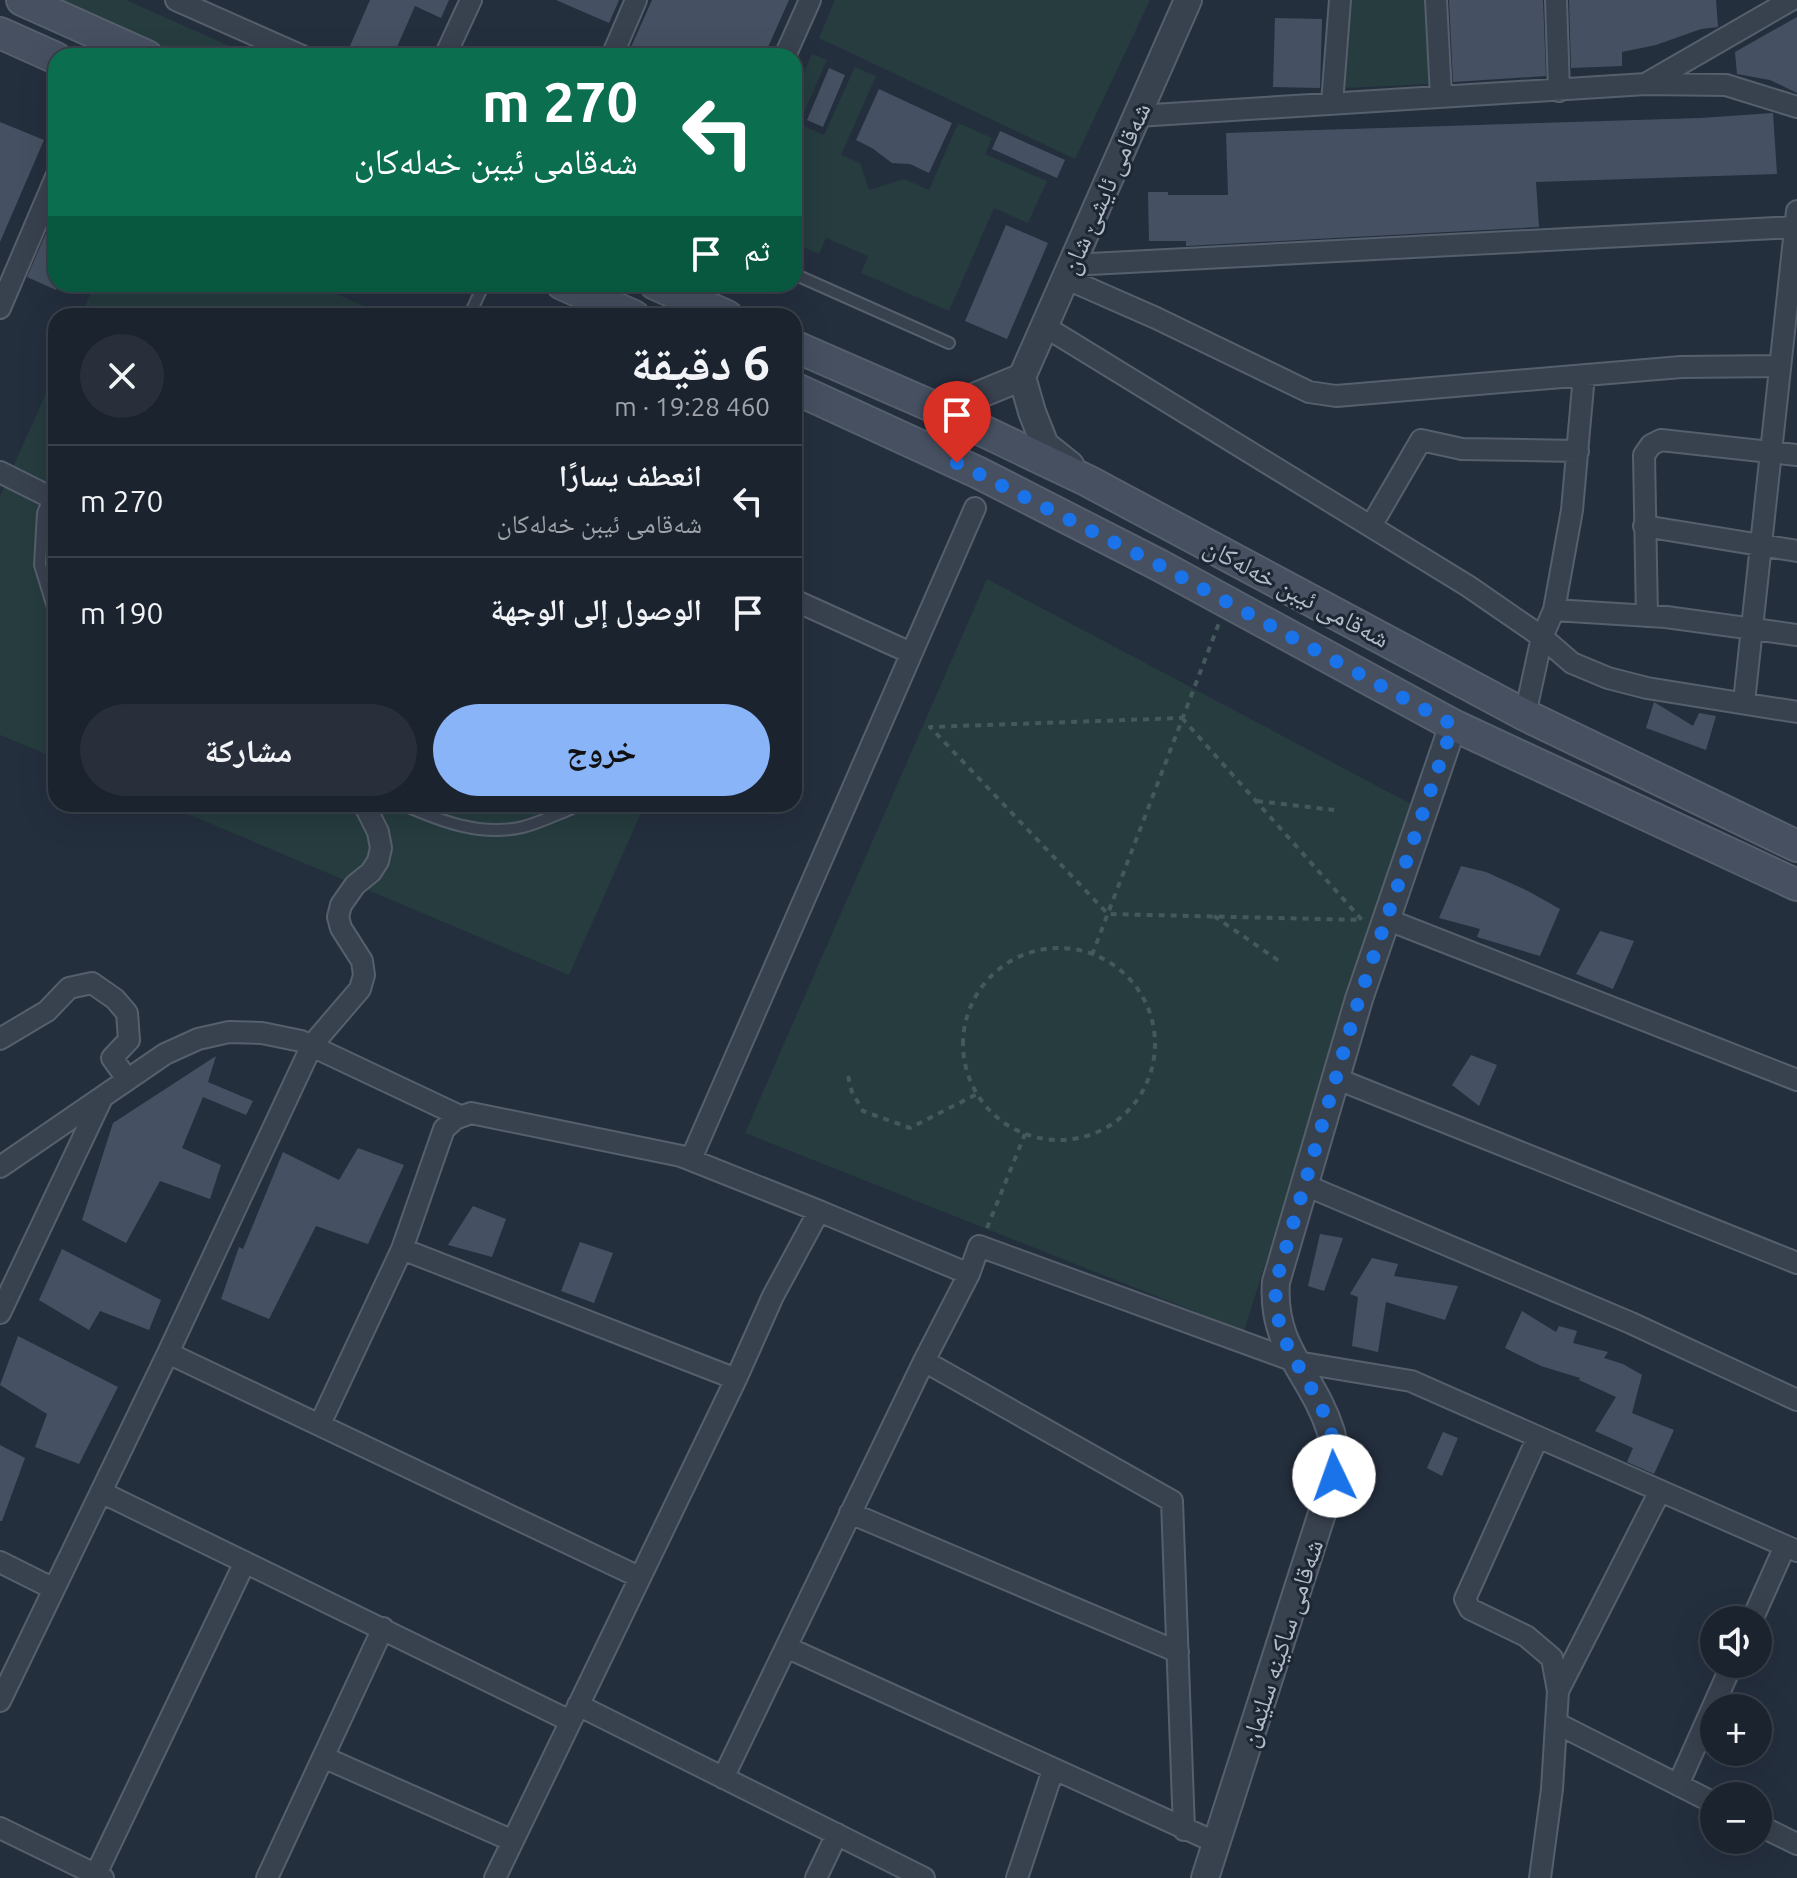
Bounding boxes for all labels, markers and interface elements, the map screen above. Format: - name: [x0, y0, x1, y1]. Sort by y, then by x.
- text: 270 m: [482, 70, 638, 133]
- icon: left: [666, 80, 770, 184]
- street label: شەقامی ئایشێ شان: [1054, 98, 1158, 279]
- text: شەقامی ئیبن خەلەکان: [354, 140, 638, 181]
- icon: arrive: [684, 232, 728, 276]
- text: ثم: [744, 233, 770, 267]
- button: close: [80, 334, 164, 418]
- text: 6 دقيقة: [631, 335, 770, 389]
- pin: [923, 381, 991, 463]
- text: 460 m · 19:28: [614, 392, 770, 421]
- icon: arrive: [935, 393, 979, 437]
- text: انعطف يسارًا: [559, 458, 702, 492]
- icon: left: [726, 479, 770, 523]
- text: 270 m: [80, 484, 164, 518]
- text: شەقامی ئیبن خەلەکان: [497, 509, 702, 538]
- street label: شەقامی ئیبن خەلەکان: [1199, 531, 1395, 655]
- icon: arrive: [726, 591, 770, 635]
- text: الوصول إلى الوجهة: [491, 592, 702, 626]
- text: 190 m: [80, 596, 164, 630]
- button: مشاركة: [80, 704, 417, 796]
- button: خروج: [433, 704, 770, 796]
- position arrow: [1292, 1434, 1376, 1518]
- street label: شەقامی ساکینە سلێمان: [1234, 1536, 1330, 1751]
- map controls: [1700, 1606, 1772, 1854]
- button: sound: [1700, 1606, 1772, 1678]
- button: +: [1700, 1694, 1772, 1766]
- button: −: [1700, 1782, 1772, 1854]

